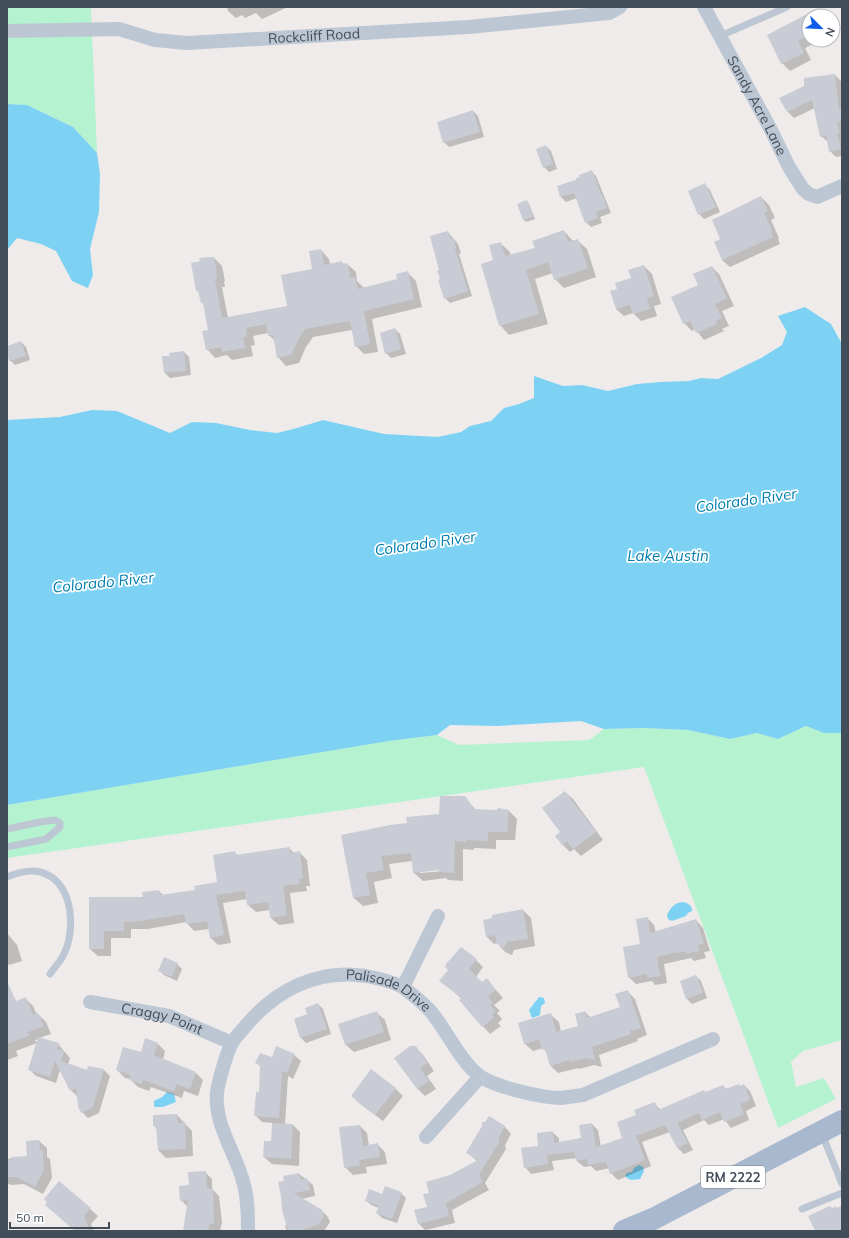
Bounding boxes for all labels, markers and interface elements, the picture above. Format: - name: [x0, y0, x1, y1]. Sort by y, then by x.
- north arrow: [801, 8, 841, 48]
- street label: Rockcliff Road: [267, 24, 361, 47]
- text: N: [822, 25, 838, 39]
- street label: Sandy Acre Lane: [723, 53, 791, 158]
- water label: Colorado River: [694, 483, 798, 516]
- water label: Colorado River: [373, 526, 477, 559]
- water label: Lake Austin: [627, 546, 709, 565]
- water label: Colorado River: [51, 567, 155, 597]
- street label: Palisade Drive: [346, 965, 435, 1016]
- street label: Craggy Point: [120, 999, 206, 1038]
- road number: RM 2222: [701, 1166, 765, 1188]
- scale bar: [10, 1204, 109, 1230]
- text: 50 m: [16, 1210, 44, 1225]

